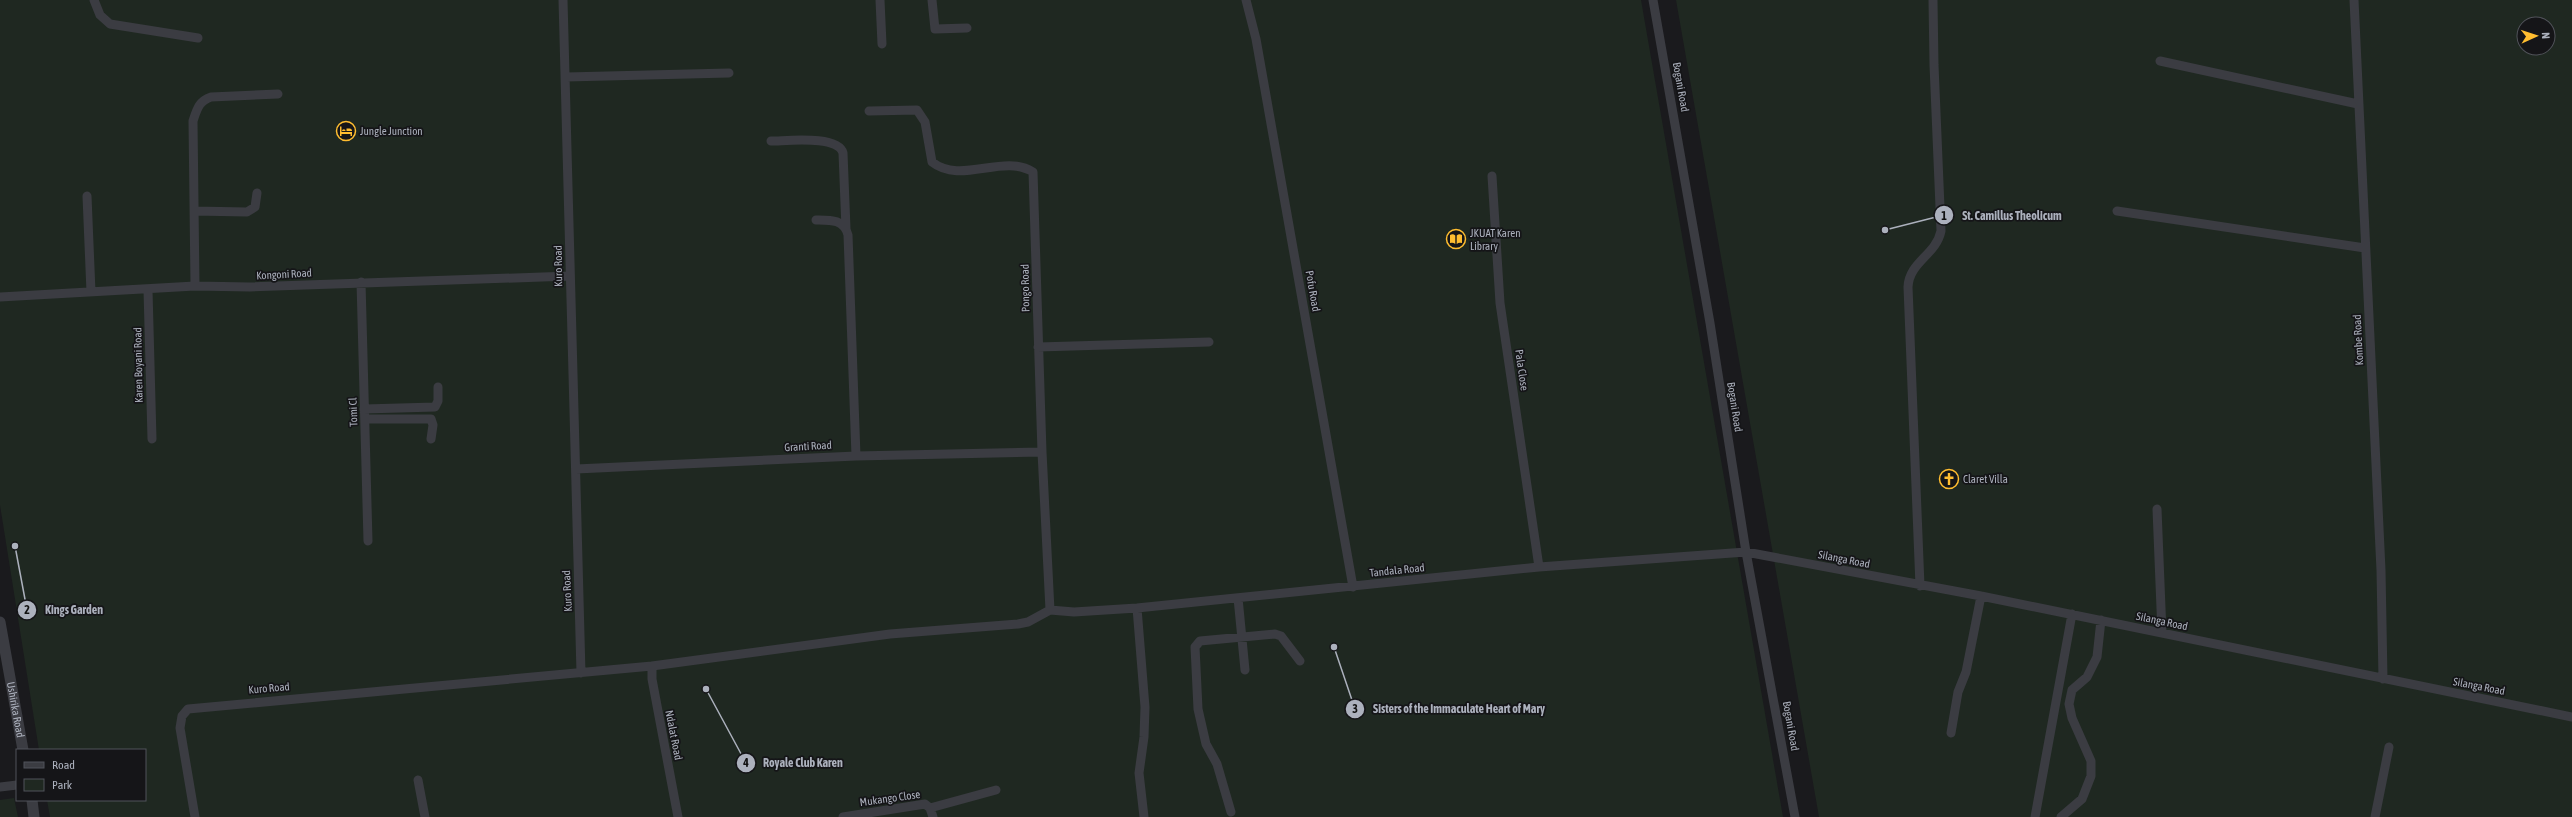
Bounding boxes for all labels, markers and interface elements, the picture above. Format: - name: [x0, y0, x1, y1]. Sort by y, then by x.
- north arrow: [2516, 16, 2556, 56]
- text: N: [2540, 32, 2552, 39]
- street label: Bogani Road: [1671, 61, 1691, 113]
- hotel icon: Jungle Junction: [335, 120, 357, 142]
- place label: Jungle Junction: [360, 125, 423, 137]
- callout: St. Camillus Theolicum: [1934, 203, 2069, 227]
- text: 1: [1941, 209, 1947, 223]
- text: St. Camillus Theolicum: [1962, 209, 2062, 223]
- place label: JKUAT Karen Library: [1470, 227, 1521, 252]
- library icon: JKUAT Karen Library: [1445, 228, 1467, 250]
- street label: Kuro Road: [552, 245, 564, 287]
- street label: Pongo Road: [1019, 264, 1031, 312]
- street label: Kongoni Road: [256, 267, 312, 281]
- street label: Pofu Road: [1304, 270, 1322, 312]
- street label: Kombe Road: [2351, 314, 2365, 366]
- street label: Karen Boyani Road: [131, 327, 145, 403]
- street label: Pala Close: [1513, 349, 1531, 391]
- street label: Bogani Road: [1725, 381, 1745, 433]
- street label: Tomi Cl: [346, 397, 360, 427]
- street label: Granti Road: [784, 439, 832, 453]
- church icon: Claret Villa: [1938, 468, 1960, 490]
- place label: Claret Villa: [1963, 473, 2008, 485]
- street label: Silanga Road: [1817, 548, 1871, 570]
- street label: Tandala Road: [1369, 561, 1425, 579]
- street label: Kuro Road: [560, 570, 574, 612]
- callout: Kings Garden: [17, 598, 111, 622]
- text: 2: [24, 603, 30, 617]
- text: Kings Garden: [45, 603, 103, 617]
- street label: Silanga Road: [2135, 610, 2189, 632]
- street label: Silanga Road: [2452, 675, 2506, 697]
- street label: Kuro Road: [248, 680, 290, 696]
- street label: Ushirika Road: [5, 681, 27, 738]
- callout: Sisters of the Immaculate Heart of Mary: [1345, 697, 1553, 721]
- street label: Bogani Road: [1781, 700, 1801, 752]
- text: 3: [1352, 702, 1358, 716]
- text: Sisters of the Immaculate Heart of Mary: [1373, 702, 1545, 716]
- street label: Ndalat Road: [663, 709, 685, 761]
- legend: [16, 749, 146, 801]
- callout: Royale Club Karen: [736, 751, 851, 775]
- text: 4: [742, 756, 749, 770]
- text: Royale Club Karen: [763, 756, 843, 770]
- text: Road: [52, 758, 75, 772]
- text: Park: [52, 778, 73, 792]
- street label: Mukango Close: [859, 788, 921, 808]

